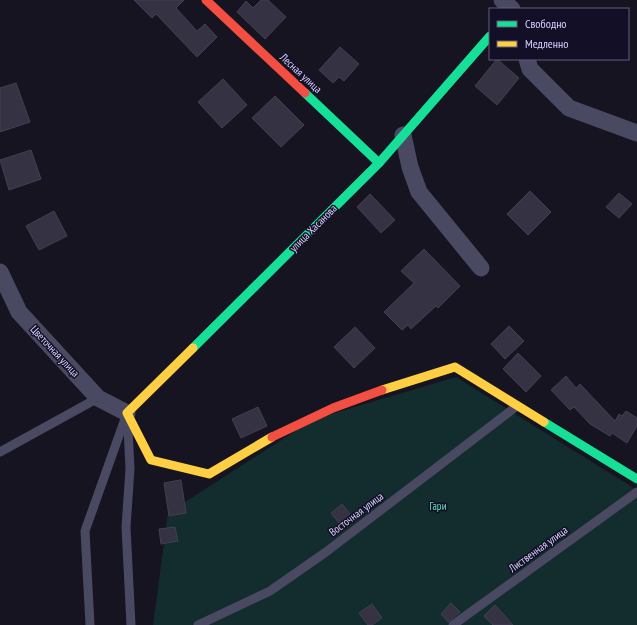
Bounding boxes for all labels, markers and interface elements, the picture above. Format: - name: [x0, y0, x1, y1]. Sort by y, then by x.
- legend: [489, 8, 629, 60]
- text: Свободно: [525, 16, 567, 31]
- text: Медленно: [525, 36, 568, 51]
- street label: Лесная улица: [276, 49, 325, 96]
- street label: улица Хасанова: [286, 201, 340, 255]
- street label: Цветочная улица: [27, 322, 83, 380]
- street label: Восточная улица: [326, 489, 386, 539]
- park label: Гари: [430, 499, 447, 513]
- street label: Лиственная улица: [505, 523, 570, 576]

